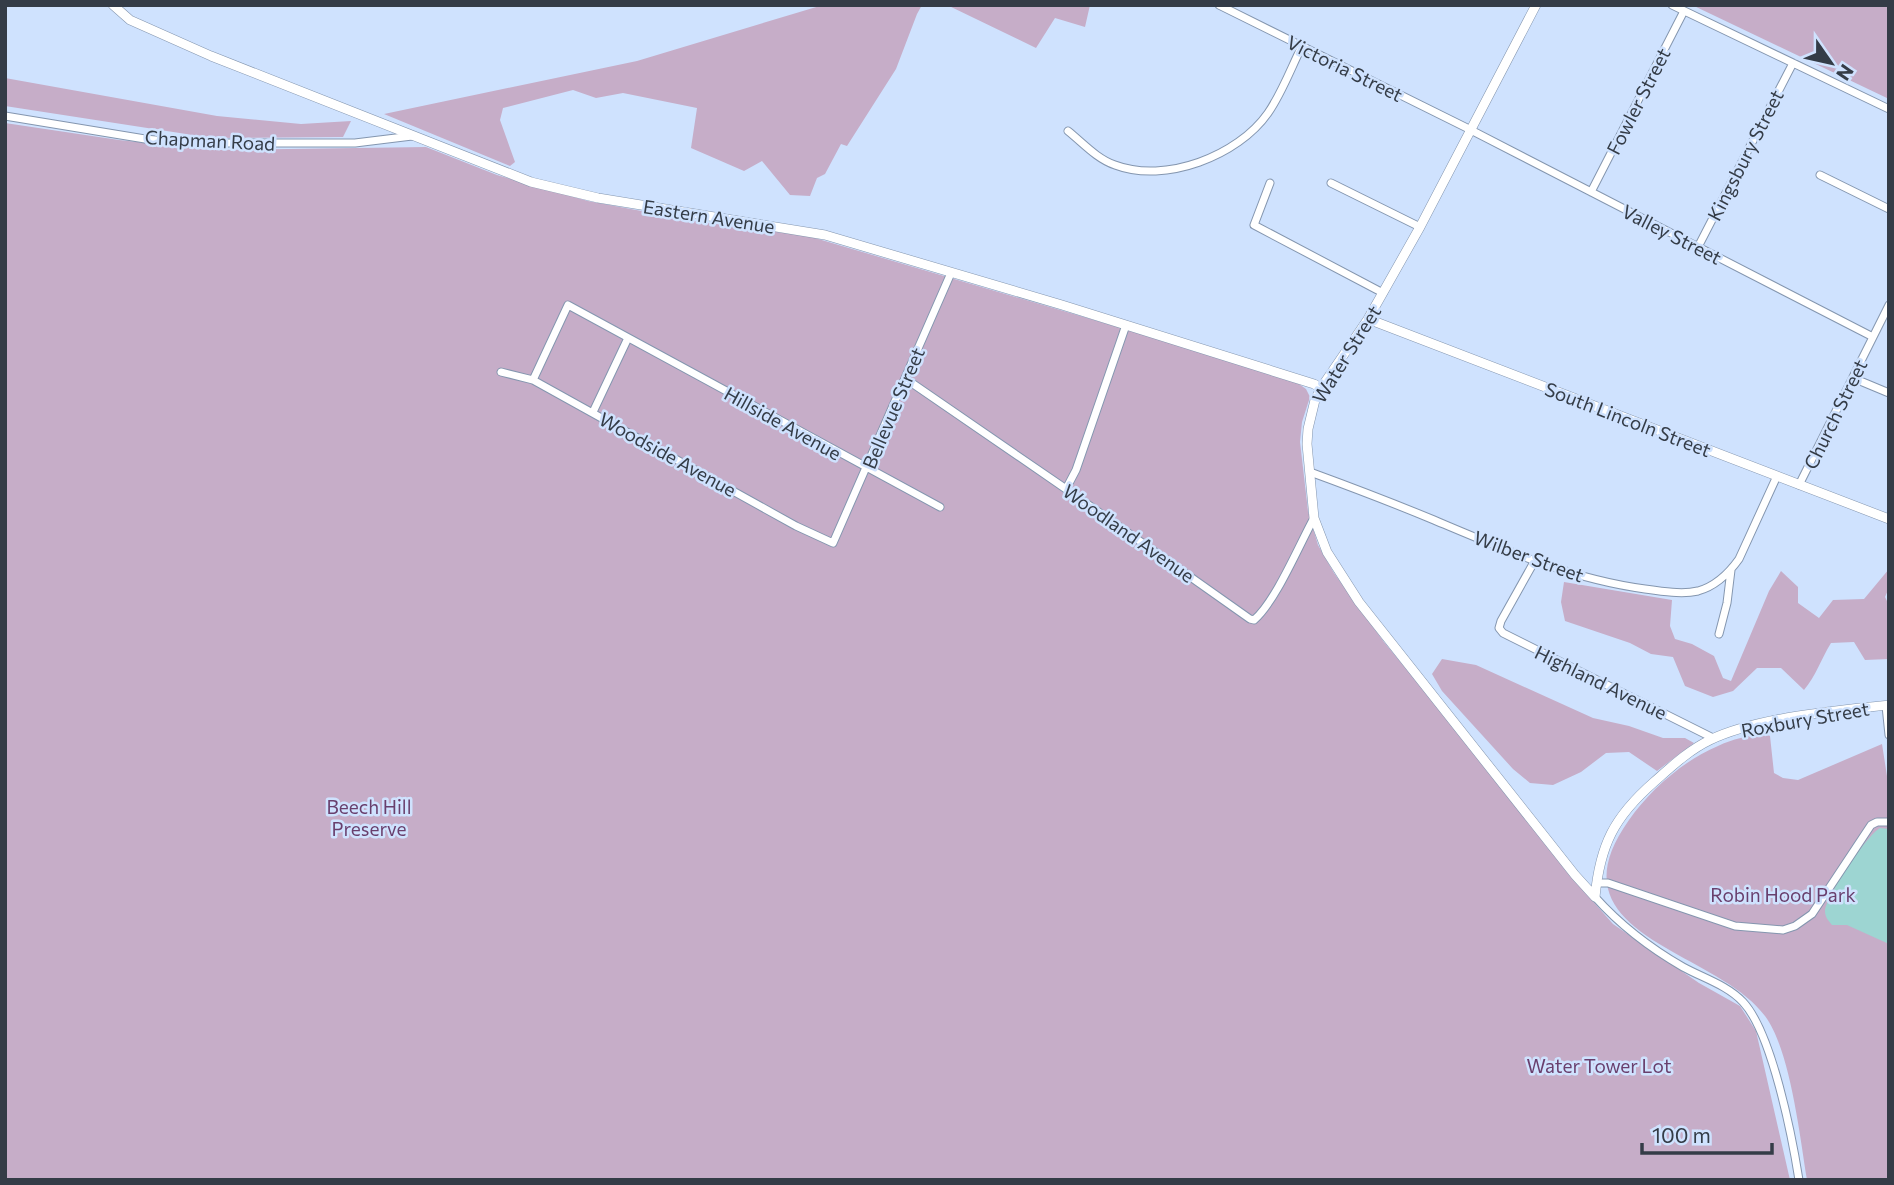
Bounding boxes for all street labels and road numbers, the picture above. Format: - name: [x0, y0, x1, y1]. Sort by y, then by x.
- street label: Victoria Street: [1283, 30, 1407, 106]
- street label: Fowler Street: [1601, 44, 1675, 158]
- street label: Kingsbury Street: [1702, 85, 1788, 224]
- street label: Chapman Road: [144, 125, 276, 155]
- street label: Eastern Avenue: [642, 194, 776, 238]
- street label: Valley Street: [1618, 199, 1726, 269]
- street label: Water Street: [1307, 301, 1385, 407]
- street label: Bellevue Street: [857, 344, 929, 472]
- street label: Church Street: [1798, 355, 1872, 473]
- street label: South Lincoln Street: [1542, 377, 1714, 461]
- street label: Hillside Avenue: [720, 381, 846, 465]
- street label: Woodside Avenue: [595, 407, 741, 501]
- street label: Woodland Avenue: [1059, 479, 1199, 587]
- street label: Wilber Street: [1471, 525, 1587, 587]
- street label: Highland Avenue: [1531, 640, 1671, 724]
- street label: Roxbury Street: [1739, 696, 1871, 742]

